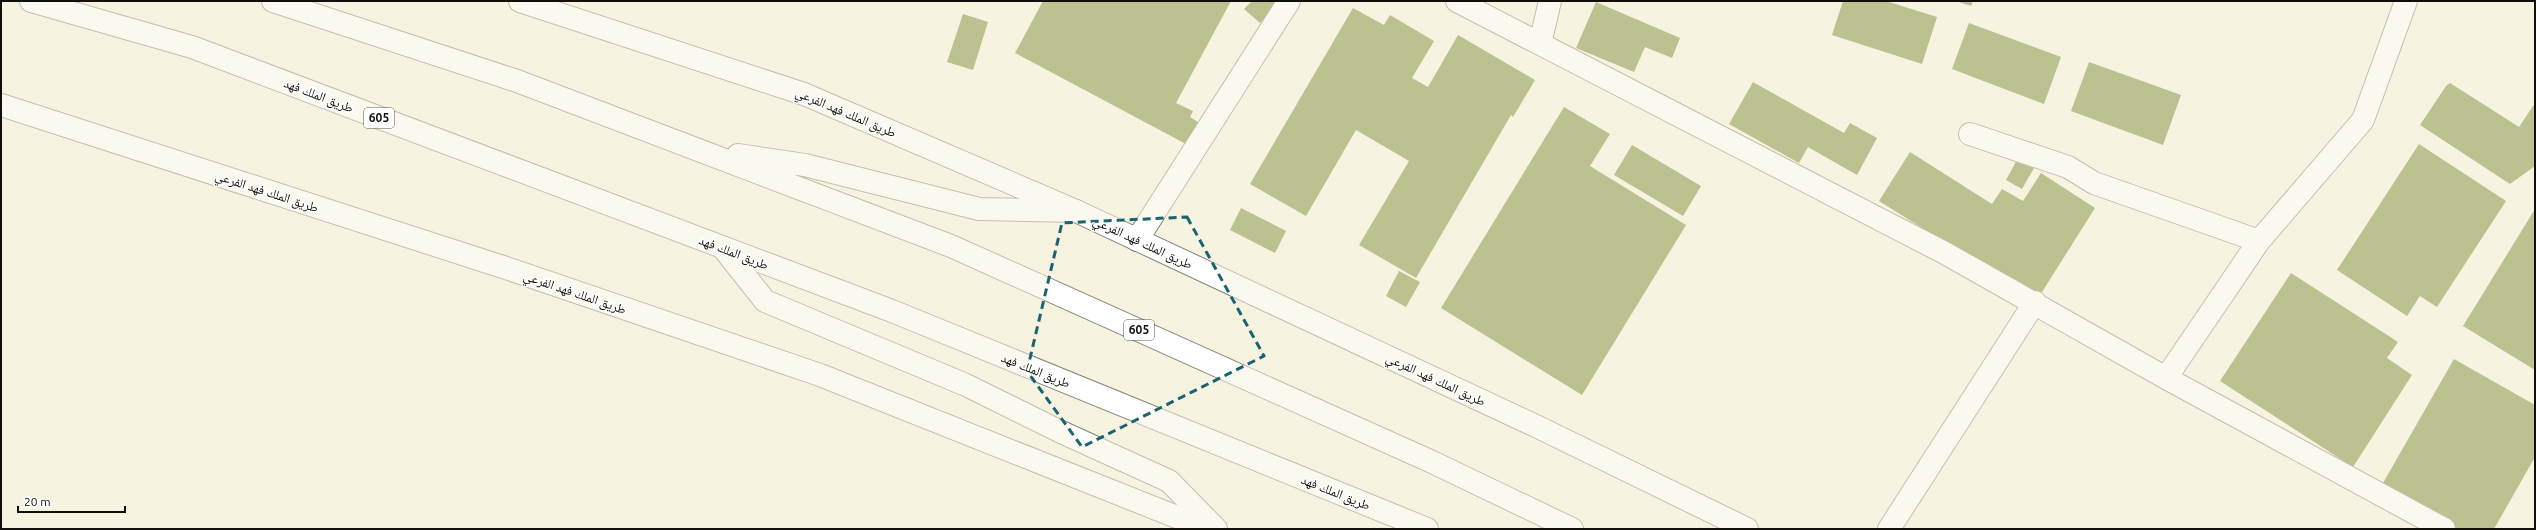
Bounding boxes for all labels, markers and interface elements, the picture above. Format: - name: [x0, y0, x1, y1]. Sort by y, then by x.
- street label: طريق الملك فهد: [282, 75, 356, 117]
- street label: طريق الملك فهد الفرعي: [792, 85, 898, 143]
- road number: 605: [364, 108, 394, 128]
- street label: طريق الملك فهد الفرعي: [212, 168, 320, 218]
- street label: طريق الملك فهد الفرعي: [1089, 213, 1195, 275]
- street label: طريق الملك فهد: [697, 232, 771, 274]
- street label: طريق الملك فهد الفرعي: [520, 268, 628, 320]
- road number: 605: [1124, 320, 1154, 340]
- street label: طريق الملك فهد: [999, 350, 1073, 392]
- street label: طريق الملك فهد الفرعي: [1382, 350, 1488, 412]
- street label: طريق الملك فهد: [1299, 472, 1373, 514]
- scale bar: [18, 488, 125, 514]
- text: 20 m: [24, 495, 51, 508]

